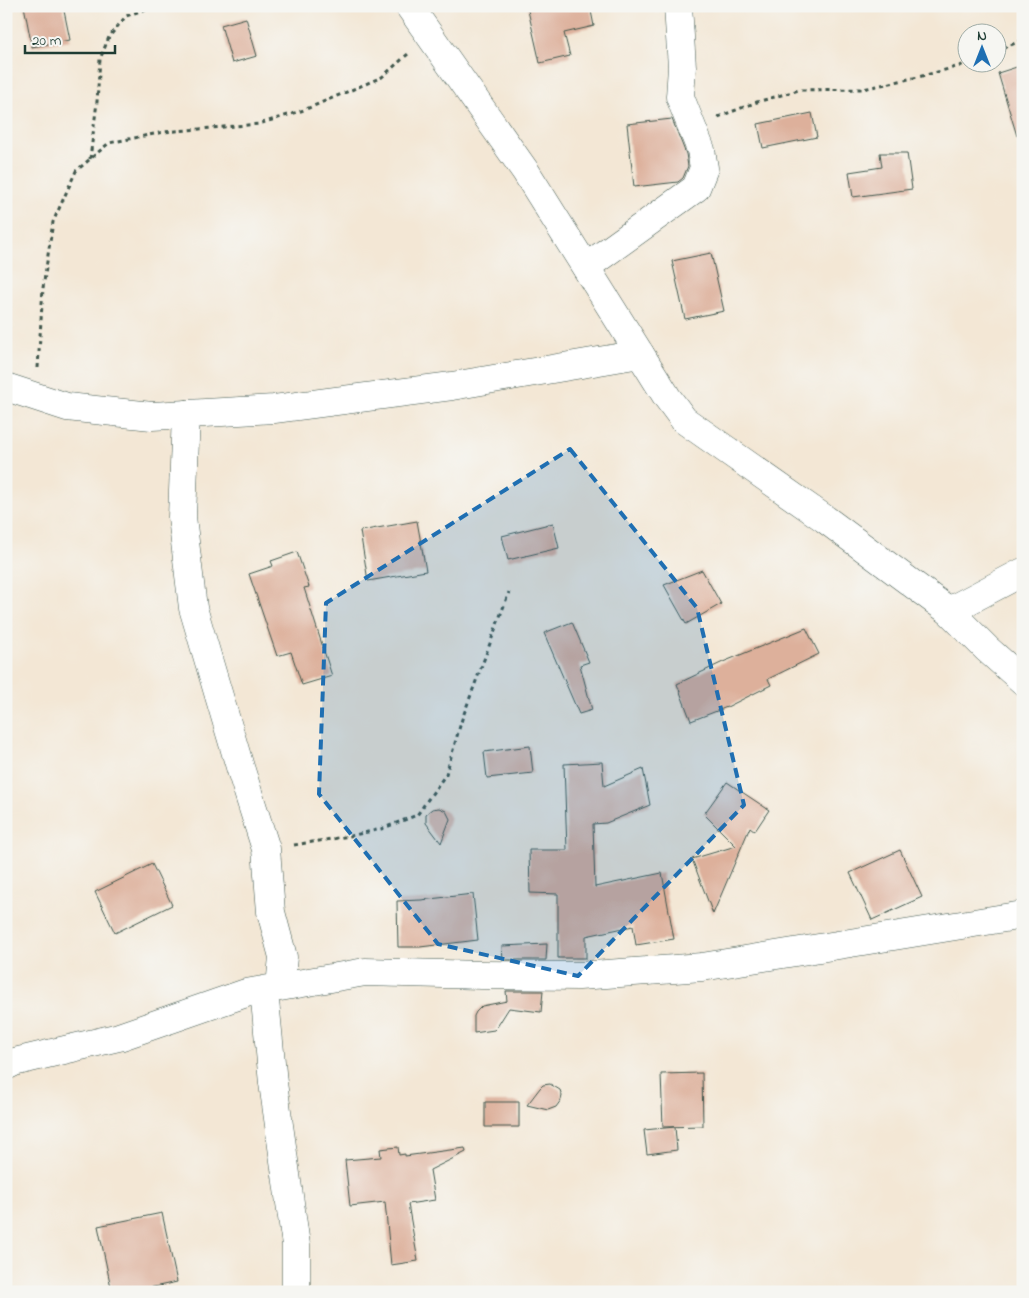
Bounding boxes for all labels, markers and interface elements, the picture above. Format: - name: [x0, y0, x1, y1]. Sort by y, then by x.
- scale bar: [25, 22, 115, 54]
- north arrow: [956, 22, 1006, 72]
- text: N: [977, 26, 987, 47]
- text: 20 m: [32, 30, 62, 52]

